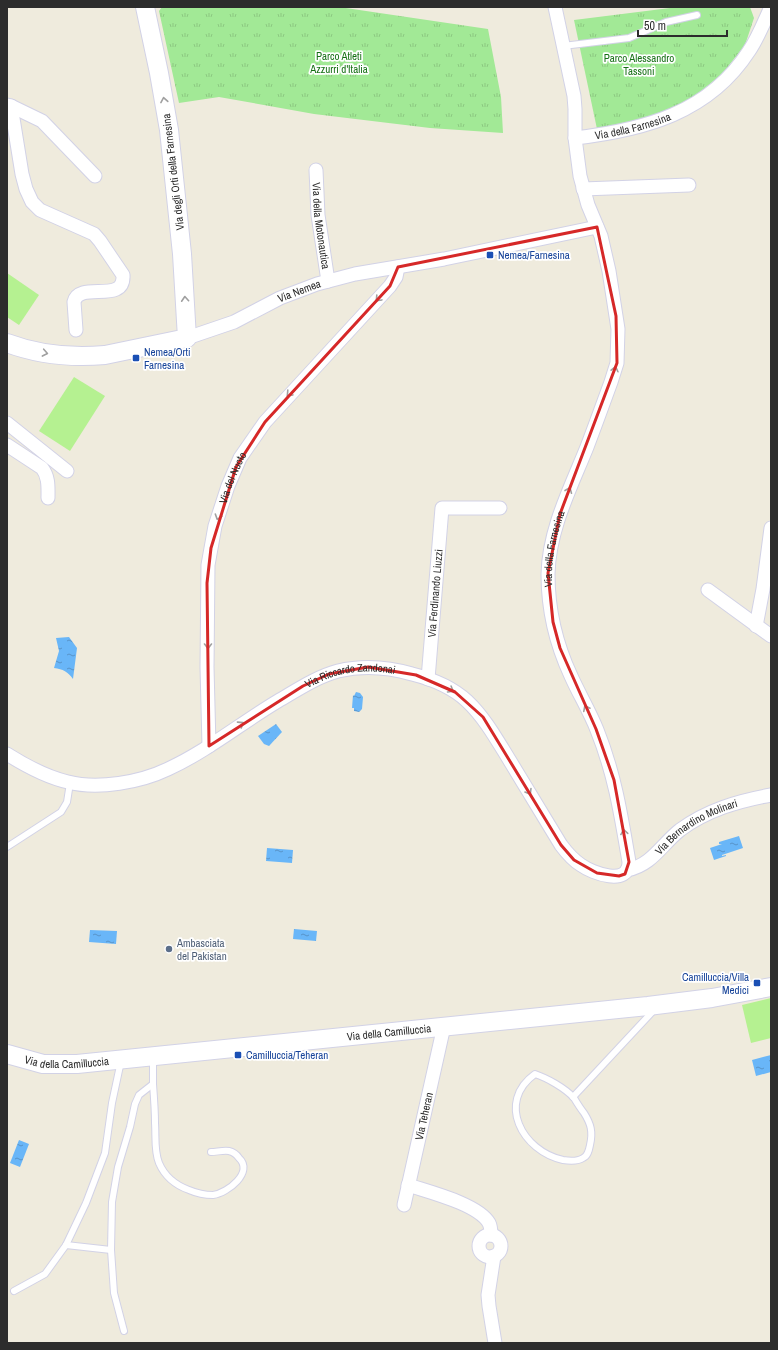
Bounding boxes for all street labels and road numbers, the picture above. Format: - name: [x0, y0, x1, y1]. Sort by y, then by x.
- street label: Via della Farnesina: [594, 109, 673, 142]
- street label: Via degli Orti della Farnesina: [159, 113, 187, 231]
- street label: Via della Motonautica: [310, 182, 333, 270]
- street label: Via Nemea: [276, 276, 322, 305]
- street label: Via del Nuoto: [216, 449, 249, 505]
- street label: Via della Farnesina: [541, 509, 568, 588]
- street label: Via Ferdinando Liuzzi: [424, 549, 446, 638]
- street label: Via Riccardo Zandonai: [302, 660, 397, 691]
- street label: Via Bernardino Molinari: [652, 796, 739, 858]
- street label: Via della Camilluccia: [346, 1021, 432, 1044]
- street label: Via della Camilluccia: [23, 1052, 110, 1071]
- street label: Via Teheran: [412, 1091, 436, 1141]

